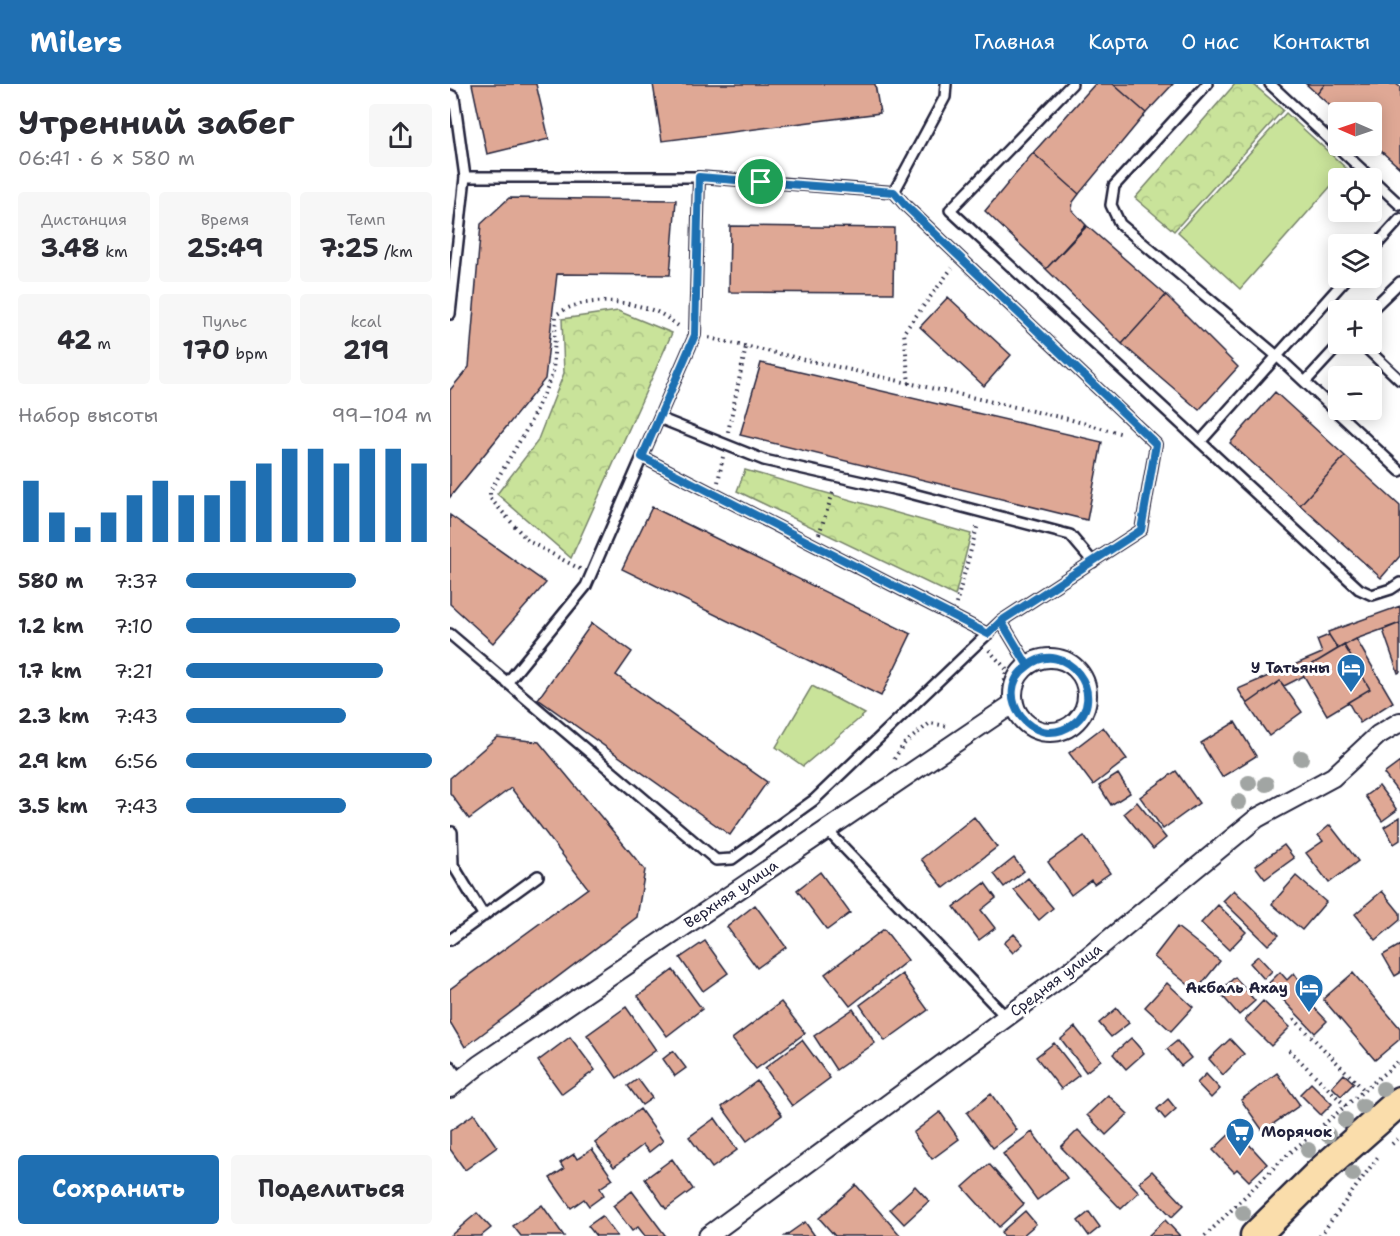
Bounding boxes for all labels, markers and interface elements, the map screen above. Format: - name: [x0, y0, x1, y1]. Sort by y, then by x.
- text: Milers: [30, 23, 122, 61]
- text: Главная: [974, 28, 1055, 56]
- text: Карта: [1088, 28, 1148, 56]
- text: О нас: [1181, 28, 1239, 56]
- text: Контакты: [1272, 28, 1370, 56]
- text: Утренний забег: [18, 100, 295, 145]
- north arrow: [1328, 102, 1382, 156]
- map controls: [1328, 102, 1382, 420]
- button: share: [369, 104, 432, 167]
- text: 06:41 · 6 × 580 m: [18, 145, 195, 171]
- pin: [735, 156, 786, 207]
- icon: arrive: [744, 165, 777, 198]
- button: locate: [1328, 168, 1382, 222]
- text: Дистанция: [41, 209, 127, 230]
- text: Время: [201, 209, 249, 230]
- text: Темп: [347, 209, 385, 230]
- text: 3.48: [40, 230, 100, 265]
- text: 25:49: [186, 230, 264, 265]
- text: 7:25: [319, 230, 379, 265]
- button: layers: [1328, 234, 1382, 288]
- text: km: [100, 241, 128, 262]
- text: /km: [379, 241, 413, 262]
- button: +: [1328, 300, 1382, 354]
- text: Пульс: [203, 311, 247, 332]
- text: kcal: [350, 311, 382, 332]
- text: 42: [57, 322, 92, 357]
- text: 170: [182, 332, 230, 367]
- text: 219: [343, 332, 389, 367]
- text: m: [92, 333, 111, 354]
- text: bpm: [230, 343, 268, 364]
- button: −: [1328, 366, 1382, 420]
- text: Набор высоты: [18, 402, 158, 428]
- text: 99–104 m: [332, 402, 432, 428]
- text: 580 m: [18, 568, 83, 594]
- text: 7:37: [114, 568, 158, 594]
- text: 1.2 km: [18, 613, 84, 639]
- text: 7:10: [114, 613, 153, 639]
- hotel icon: У Татьяны: [1335, 652, 1367, 694]
- text: 1.7 km: [18, 658, 82, 684]
- text: 7:21: [114, 658, 153, 684]
- place label: У Татьяны: [1251, 658, 1330, 678]
- text: 2.3 km: [18, 703, 89, 729]
- text: 7:43: [114, 703, 158, 729]
- text: 2.9 km: [18, 748, 87, 774]
- text: 6:56: [114, 748, 158, 774]
- text: 3.5 km: [18, 793, 88, 819]
- text: 7:43: [114, 793, 158, 819]
- street label: Верхняя улица: [680, 855, 782, 933]
- street label: Средняя улица: [1006, 938, 1107, 1021]
- hotel icon: Акбаль Ахау: [1293, 972, 1325, 1014]
- place label: Акбаль Ахау: [1186, 978, 1288, 998]
- supermarket icon: Морячок: [1224, 1116, 1256, 1158]
- place label: Морячок: [1261, 1122, 1333, 1142]
- button: Сохранить: [18, 1155, 219, 1224]
- button: Поделиться: [231, 1155, 432, 1224]

